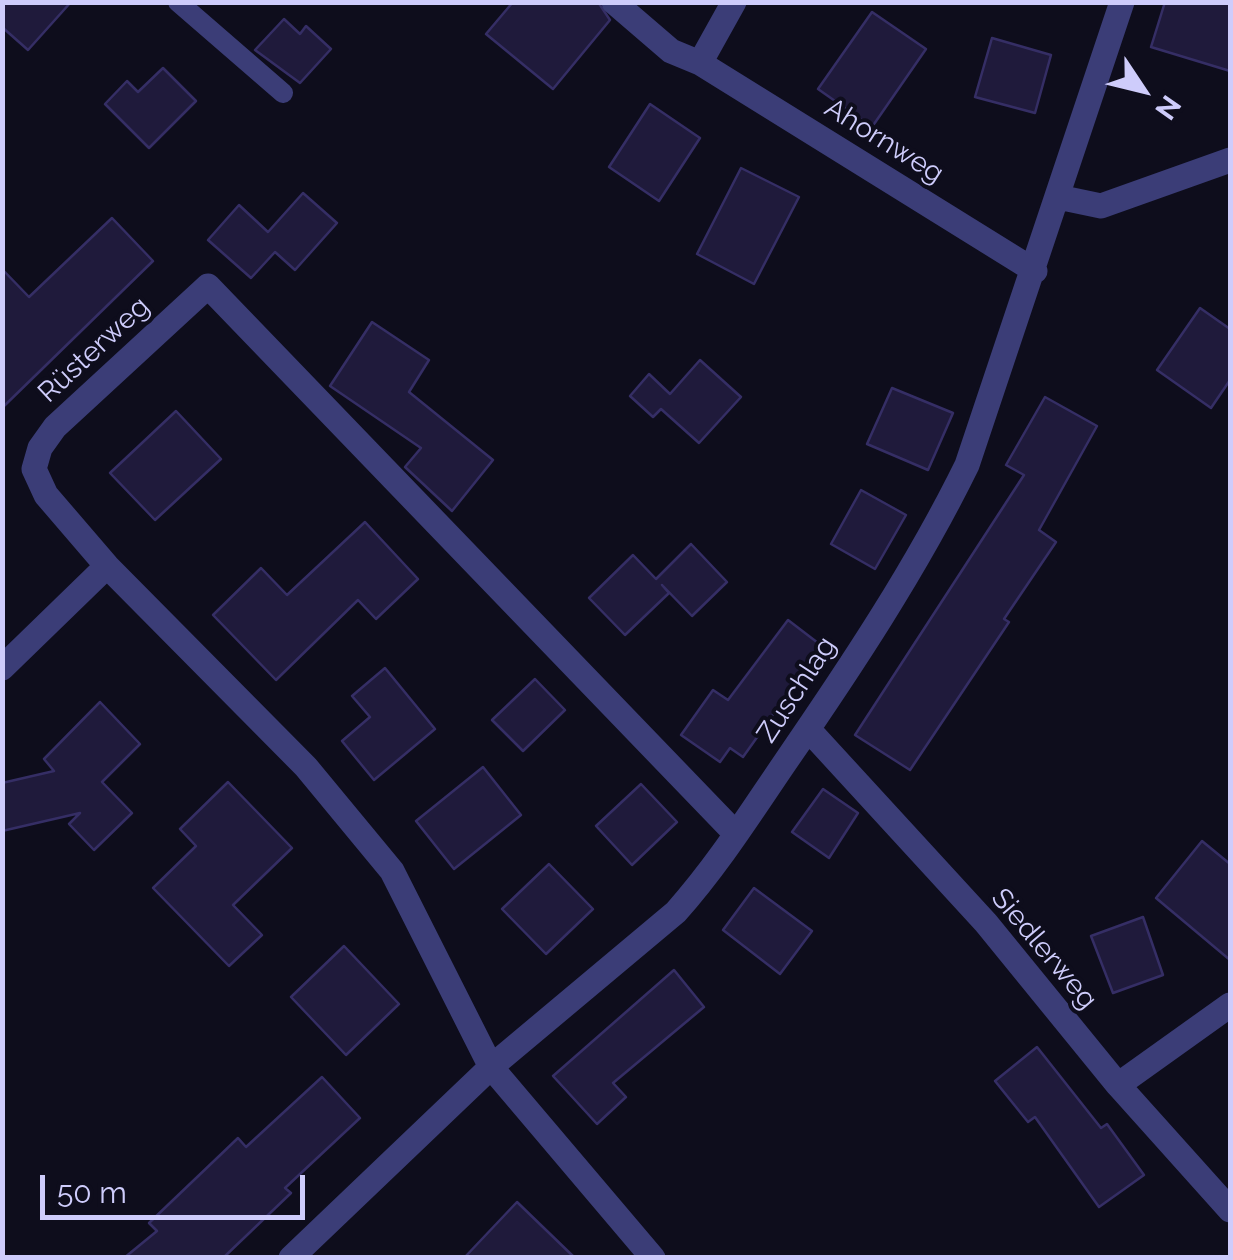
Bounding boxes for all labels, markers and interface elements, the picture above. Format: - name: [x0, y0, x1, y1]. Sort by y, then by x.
- north arrow: [1093, 40, 1193, 140]
- text: N: [1148, 89, 1188, 126]
- street label: Ahornweg: [818, 91, 950, 191]
- street label: Rüsterweg: [31, 290, 157, 410]
- street label: Zuschlag: [750, 631, 844, 749]
- street label: Siedlerweg: [984, 882, 1104, 1016]
- scale bar: [45, 1155, 310, 1217]
- text: 50 m: [57, 1175, 127, 1210]

